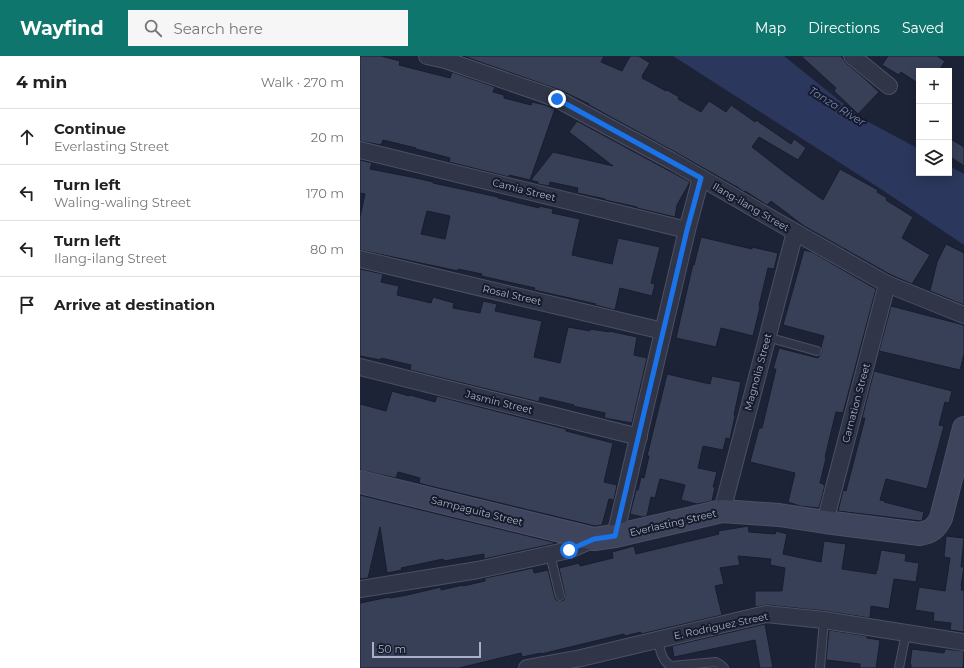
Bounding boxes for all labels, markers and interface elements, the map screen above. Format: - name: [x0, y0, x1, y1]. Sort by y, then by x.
- search box: [128, 10, 408, 46]
- text: Wayfind: [20, 17, 104, 40]
- icon: search: [142, 17, 164, 39]
- text: Search here: [174, 19, 263, 38]
- text: Map: [755, 19, 786, 37]
- text: Directions: [808, 19, 880, 37]
- text: Saved: [902, 19, 944, 37]
- map controls: [916, 68, 952, 176]
- button: +: [916, 68, 952, 104]
- text: 4 min: [16, 72, 67, 92]
- text: Walk · 270 m: [261, 74, 344, 90]
- water label: Tanza River: [806, 83, 868, 129]
- route end: [548, 90, 566, 108]
- button: −: [916, 104, 952, 140]
- text: Continue: [54, 119, 126, 138]
- icon: ahead: [16, 126, 38, 148]
- text: 20 m: [311, 129, 344, 145]
- text: Everlasting Street: [54, 138, 169, 154]
- button: layers: [916, 140, 952, 176]
- text: Turn left: [54, 175, 121, 194]
- street label: Camia Street: [491, 176, 557, 204]
- street label: Ilang-ilang Street: [710, 180, 792, 234]
- icon: left: [16, 182, 38, 204]
- text: 170 m: [306, 185, 344, 201]
- text: Waling-waling Street: [54, 194, 191, 210]
- text: Turn left: [54, 231, 121, 250]
- icon: left: [16, 238, 38, 260]
- text: 80 m: [310, 241, 344, 257]
- text: Ilang-ilang Street: [54, 250, 167, 266]
- street label: Rosal Street: [481, 282, 543, 308]
- icon: arrive: [16, 294, 38, 316]
- text: Arrive at destination: [54, 295, 215, 314]
- street label: Magnolia Street: [741, 332, 775, 412]
- street label: Carnation Street: [839, 362, 873, 444]
- street label: Jasmin Street: [463, 387, 534, 417]
- street label: Sampaguita Street: [430, 493, 524, 529]
- street label: Everlasting Street: [628, 507, 718, 539]
- route start: [560, 541, 578, 559]
- street label: E. Rodriguez Street: [673, 610, 769, 642]
- scale bar: [372, 640, 481, 659]
- text: 50 m: [378, 642, 406, 656]

